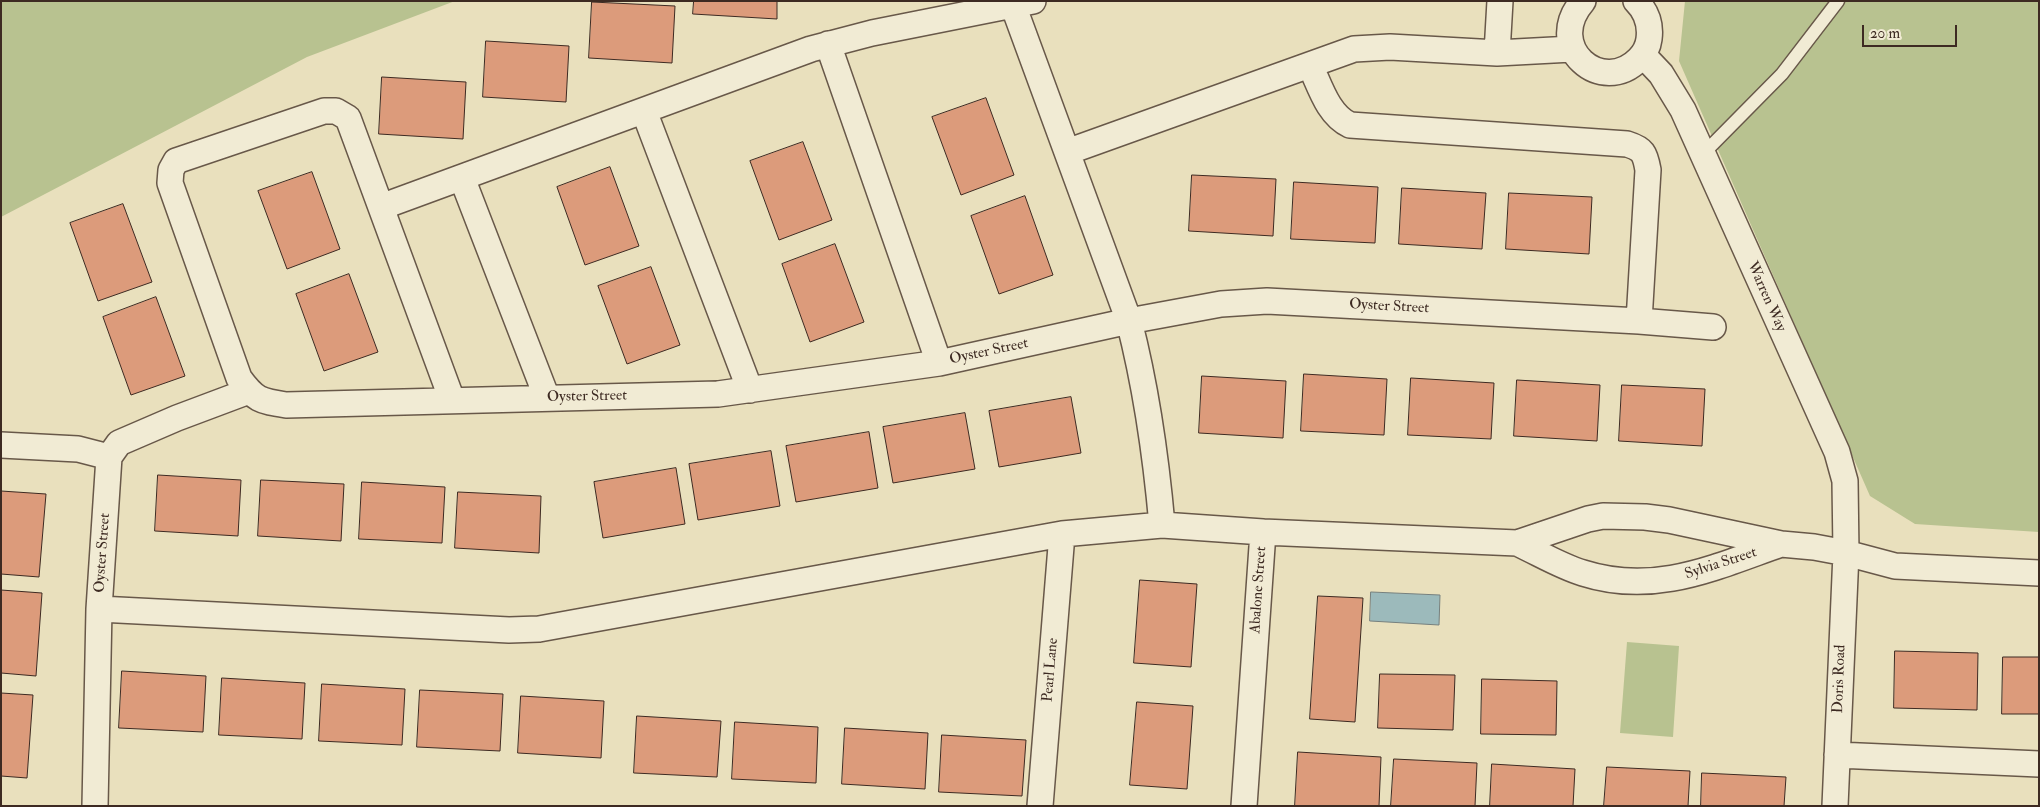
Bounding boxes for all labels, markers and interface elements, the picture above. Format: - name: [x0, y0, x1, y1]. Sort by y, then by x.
- scale bar: [1865, 15, 1960, 47]
- text: 20 m: [1870, 24, 1900, 43]
- street label: Warren Way: [1743, 259, 1789, 335]
- street label: Oyster Street: [1349, 296, 1429, 318]
- street label: Oyster Street: [948, 335, 1030, 369]
- street label: Oyster Street: [547, 387, 627, 407]
- street label: Oyster Street: [91, 512, 115, 594]
- street label: Sylvia Street: [1683, 544, 1759, 584]
- street label: Abalone Street: [1247, 546, 1271, 634]
- street label: Pearl Lane: [1039, 637, 1063, 703]
- street label: Doris Road: [1830, 644, 1850, 714]

